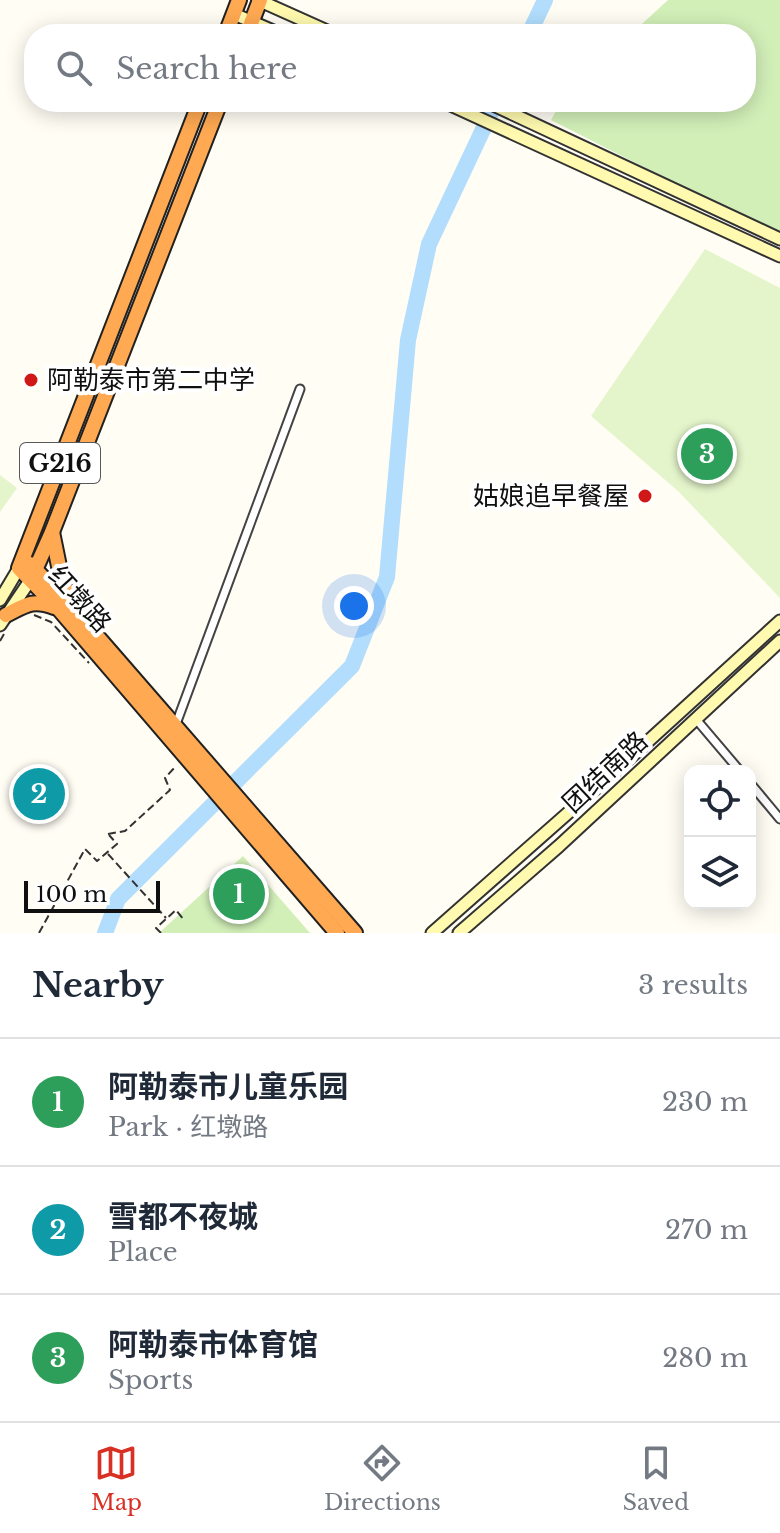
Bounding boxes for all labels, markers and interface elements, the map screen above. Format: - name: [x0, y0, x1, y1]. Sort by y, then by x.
- search box: [24, 24, 756, 112]
- icon: search: [52, 46, 96, 90]
- text: Search here: [116, 50, 297, 87]
- place label: 阿勒泰市第二中学: [47, 364, 255, 396]
- marker: 阿勒泰市第二中学: [22, 371, 40, 389]
- pin: 3: [681, 424, 733, 484]
- road number: G216: [20, 443, 100, 483]
- place label: 姑娘追早餐屋: [473, 480, 629, 512]
- marker: 姑娘追早餐屋: [636, 487, 654, 505]
- street label: 红墩路: [42, 559, 118, 639]
- your location: [334, 586, 374, 626]
- street label: 团结南路: [556, 725, 654, 819]
- pin: 2: [13, 764, 65, 824]
- map controls: [684, 765, 756, 909]
- button: locate: [684, 765, 756, 837]
- button: layers: [684, 837, 756, 909]
- pin: 1: [213, 864, 265, 924]
- scale bar: [24, 877, 160, 913]
- text: 100 m: [36, 881, 107, 908]
- text: Nearby: [32, 964, 164, 1006]
- text: 3 results: [638, 969, 748, 1001]
- text: 阿勒泰市儿童乐园: [108, 1068, 348, 1105]
- text: 1: [52, 1086, 64, 1118]
- text: 230 m: [662, 1086, 748, 1118]
- text: Park · 红墩路: [108, 1111, 268, 1143]
- text: 雪都不夜城: [108, 1198, 258, 1235]
- text: 2: [50, 1214, 66, 1246]
- text: 270 m: [665, 1214, 748, 1246]
- text: Place: [108, 1236, 178, 1268]
- text: 阿勒泰市体育馆: [108, 1326, 318, 1363]
- text: 3: [50, 1342, 66, 1374]
- text: 280 m: [662, 1342, 748, 1374]
- text: Sports: [108, 1364, 193, 1396]
- tab: Map: [91, 1441, 142, 1516]
- tab: Directions: [324, 1441, 441, 1516]
- tab: Saved: [623, 1441, 689, 1516]

